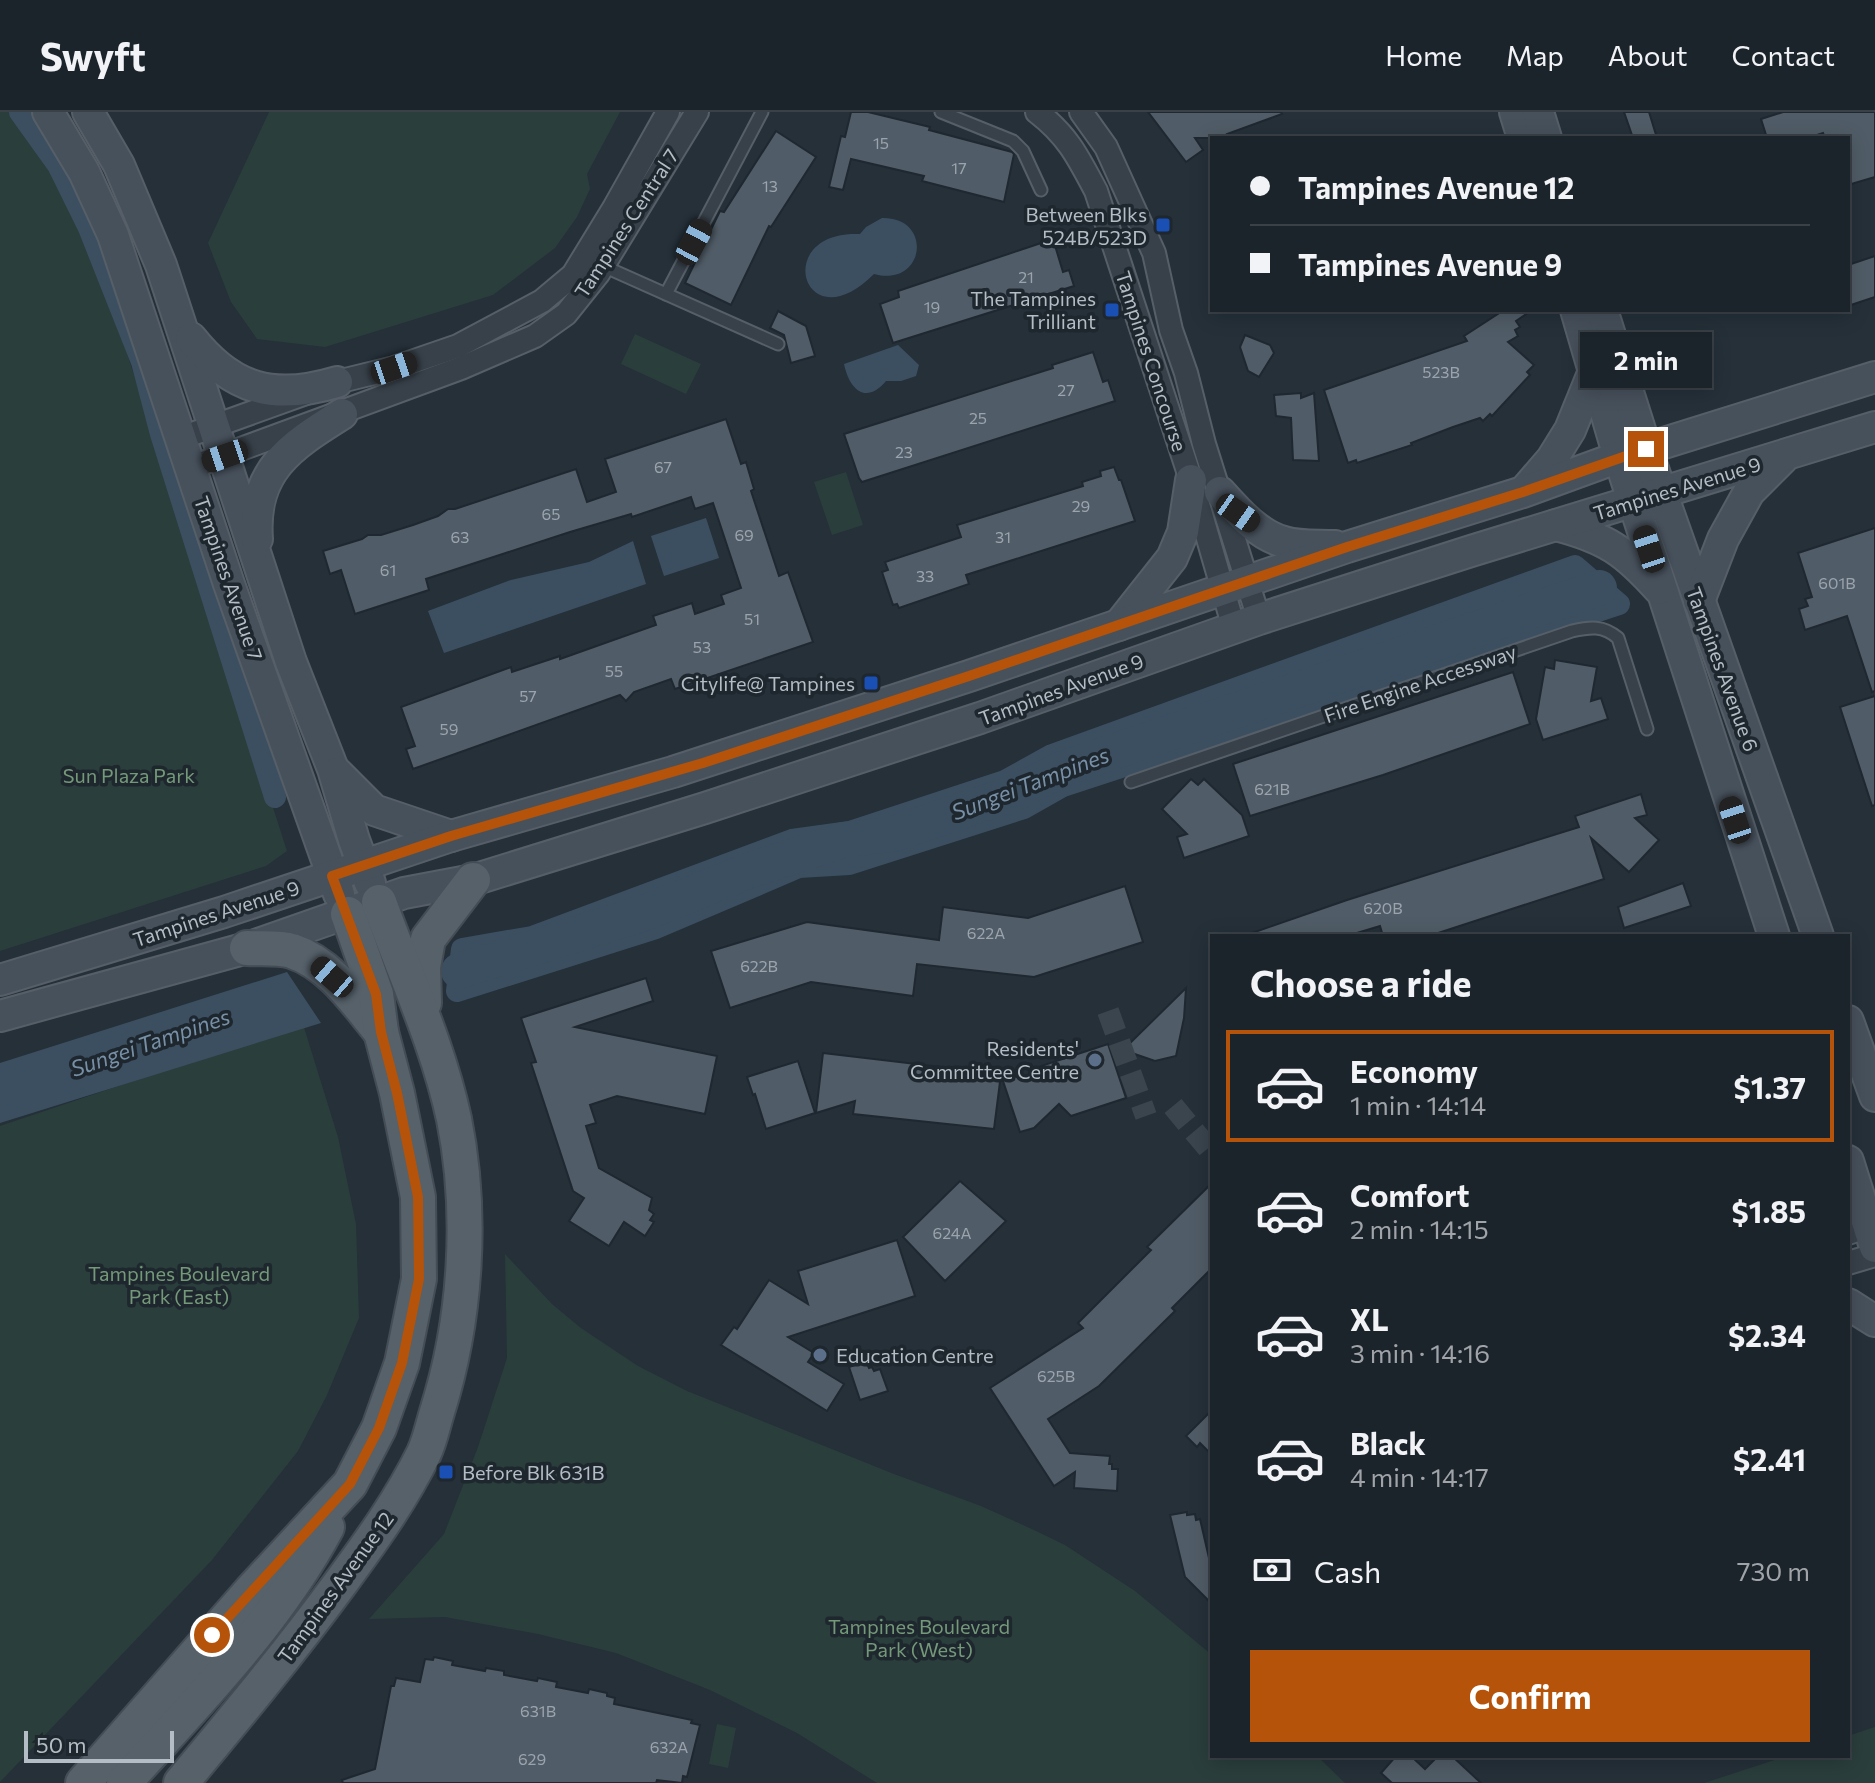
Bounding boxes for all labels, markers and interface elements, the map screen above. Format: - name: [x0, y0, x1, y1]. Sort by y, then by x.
- text: Swyft: [40, 32, 146, 79]
- text: Home: [1385, 38, 1462, 72]
- text: Map: [1506, 38, 1564, 72]
- text: About: [1608, 38, 1688, 72]
- text: Contact: [1732, 38, 1835, 72]
- house number: 15: [873, 133, 889, 152]
- street label: Tampines Central 7: [569, 144, 683, 302]
- house number: 17: [951, 158, 967, 177]
- text: Tampines Avenue 12: [1298, 168, 1574, 205]
- house number: 13: [762, 176, 778, 195]
- place label: Between Blks 524B/523D: [1026, 202, 1147, 249]
- car: [672, 215, 716, 269]
- marker: Between Blks 524B/523D: [1154, 216, 1172, 234]
- text: Tampines Avenue 9: [1298, 245, 1562, 282]
- house number: 21: [1018, 267, 1034, 286]
- street label: Tampines Concourse: [1111, 268, 1193, 454]
- place label: The Tampines Trilliant: [970, 286, 1096, 333]
- house number: 19: [924, 297, 940, 316]
- marker: The Tampines Trilliant: [1103, 301, 1121, 319]
- callout: 2 min: [1580, 333, 1712, 389]
- text: 2 min: [1614, 344, 1678, 375]
- car: [367, 349, 421, 387]
- house number: 523B: [1422, 362, 1460, 381]
- house number: 27: [1057, 380, 1075, 399]
- house number: 25: [969, 408, 987, 427]
- route end: [1628, 431, 1664, 467]
- car: [198, 437, 252, 475]
- house number: 23: [895, 442, 913, 461]
- street label: Tampines Avenue 9: [1591, 451, 1763, 525]
- house number: 67: [654, 457, 672, 476]
- car: [1211, 489, 1265, 537]
- street label: Tampines Avenue 7: [190, 493, 268, 663]
- house number: 29: [1072, 496, 1090, 515]
- house number: 65: [542, 504, 560, 523]
- car: [1630, 522, 1668, 576]
- house number: 69: [734, 525, 754, 544]
- house number: 63: [451, 527, 469, 546]
- house number: 31: [995, 527, 1011, 546]
- house number: 61: [380, 560, 396, 579]
- house number: 33: [916, 566, 934, 585]
- house number: 601B: [1818, 573, 1856, 592]
- street label: Tampines Avenue 6: [1682, 583, 1764, 755]
- house number: 51: [744, 609, 760, 628]
- house number: 53: [693, 637, 711, 656]
- street label: Fire Engine Accessway: [1321, 639, 1519, 727]
- street label: Tampines Avenue 9: [975, 648, 1147, 730]
- house number: 55: [605, 661, 623, 680]
- place label: Citylife@ Tampines: [681, 671, 855, 695]
- marker: Citylife@ Tampines: [862, 674, 880, 692]
- house number: 57: [519, 686, 537, 705]
- house number: 59: [440, 719, 458, 738]
- water label: Sungei Tampines: [947, 741, 1113, 825]
- park label: Sun Plaza Park: [63, 763, 195, 787]
- house number: 621B: [1254, 779, 1290, 798]
- car: [1716, 793, 1754, 847]
- street label: Tampines Avenue 9: [130, 875, 302, 951]
- house number: 620B: [1363, 898, 1403, 917]
- house number: 622A: [967, 923, 1005, 942]
- car: [306, 952, 358, 1002]
- house number: 622B: [740, 956, 778, 975]
- text: Choose a ride: [1250, 960, 1471, 1004]
- water label: Sungei Tampines: [67, 1002, 233, 1082]
- place label: Residents' Committee Centre: [910, 1036, 1079, 1083]
- icon: car: [1254, 1050, 1326, 1122]
- marker: Residents' Committee Centre: [1086, 1051, 1104, 1069]
- text: Economy: [1350, 1052, 1478, 1089]
- text: $1.37: [1734, 1068, 1806, 1105]
- text: 1 min · 14:14: [1350, 1089, 1486, 1120]
- icon: car: [1254, 1174, 1326, 1246]
- text: Comfort: [1350, 1176, 1469, 1213]
- text: $1.85: [1732, 1192, 1806, 1229]
- text: 2 min · 14:15: [1350, 1213, 1489, 1244]
- house number: 624A: [933, 1223, 971, 1242]
- park label: Tampines Boulevard Park (East): [88, 1261, 270, 1308]
- icon: car: [1254, 1298, 1326, 1370]
- text: XL: [1350, 1300, 1389, 1337]
- text: $2.34: [1728, 1316, 1806, 1353]
- text: 3 min · 14:16: [1350, 1337, 1490, 1368]
- place label: Education Centre: [836, 1343, 994, 1367]
- marker: Education Centre: [811, 1346, 829, 1364]
- house number: 625B: [1037, 1366, 1075, 1385]
- icon: car: [1254, 1422, 1326, 1494]
- text: Black: [1350, 1424, 1426, 1461]
- text: $2.41: [1733, 1440, 1806, 1477]
- place label: Before Blk 631B: [462, 1460, 604, 1484]
- text: 4 min · 14:17: [1350, 1461, 1489, 1492]
- marker: Before Blk 631B: [437, 1463, 455, 1481]
- street label: Tampines Avenue 12: [272, 1507, 398, 1667]
- icon: cash: [1250, 1548, 1294, 1592]
- text: Cash: [1314, 1552, 1381, 1589]
- text: 730 m: [1737, 1555, 1810, 1586]
- park label: Tampines Boulevard Park (West): [828, 1614, 1010, 1661]
- route start: [194, 1617, 230, 1653]
- button: Confirm: [1250, 1650, 1810, 1742]
- house number: 631B: [520, 1701, 556, 1720]
- scale bar: [24, 1727, 174, 1763]
- text: 50 m: [36, 1731, 86, 1758]
- house number: 632A: [650, 1737, 688, 1756]
- house number: 629: [518, 1749, 546, 1768]

